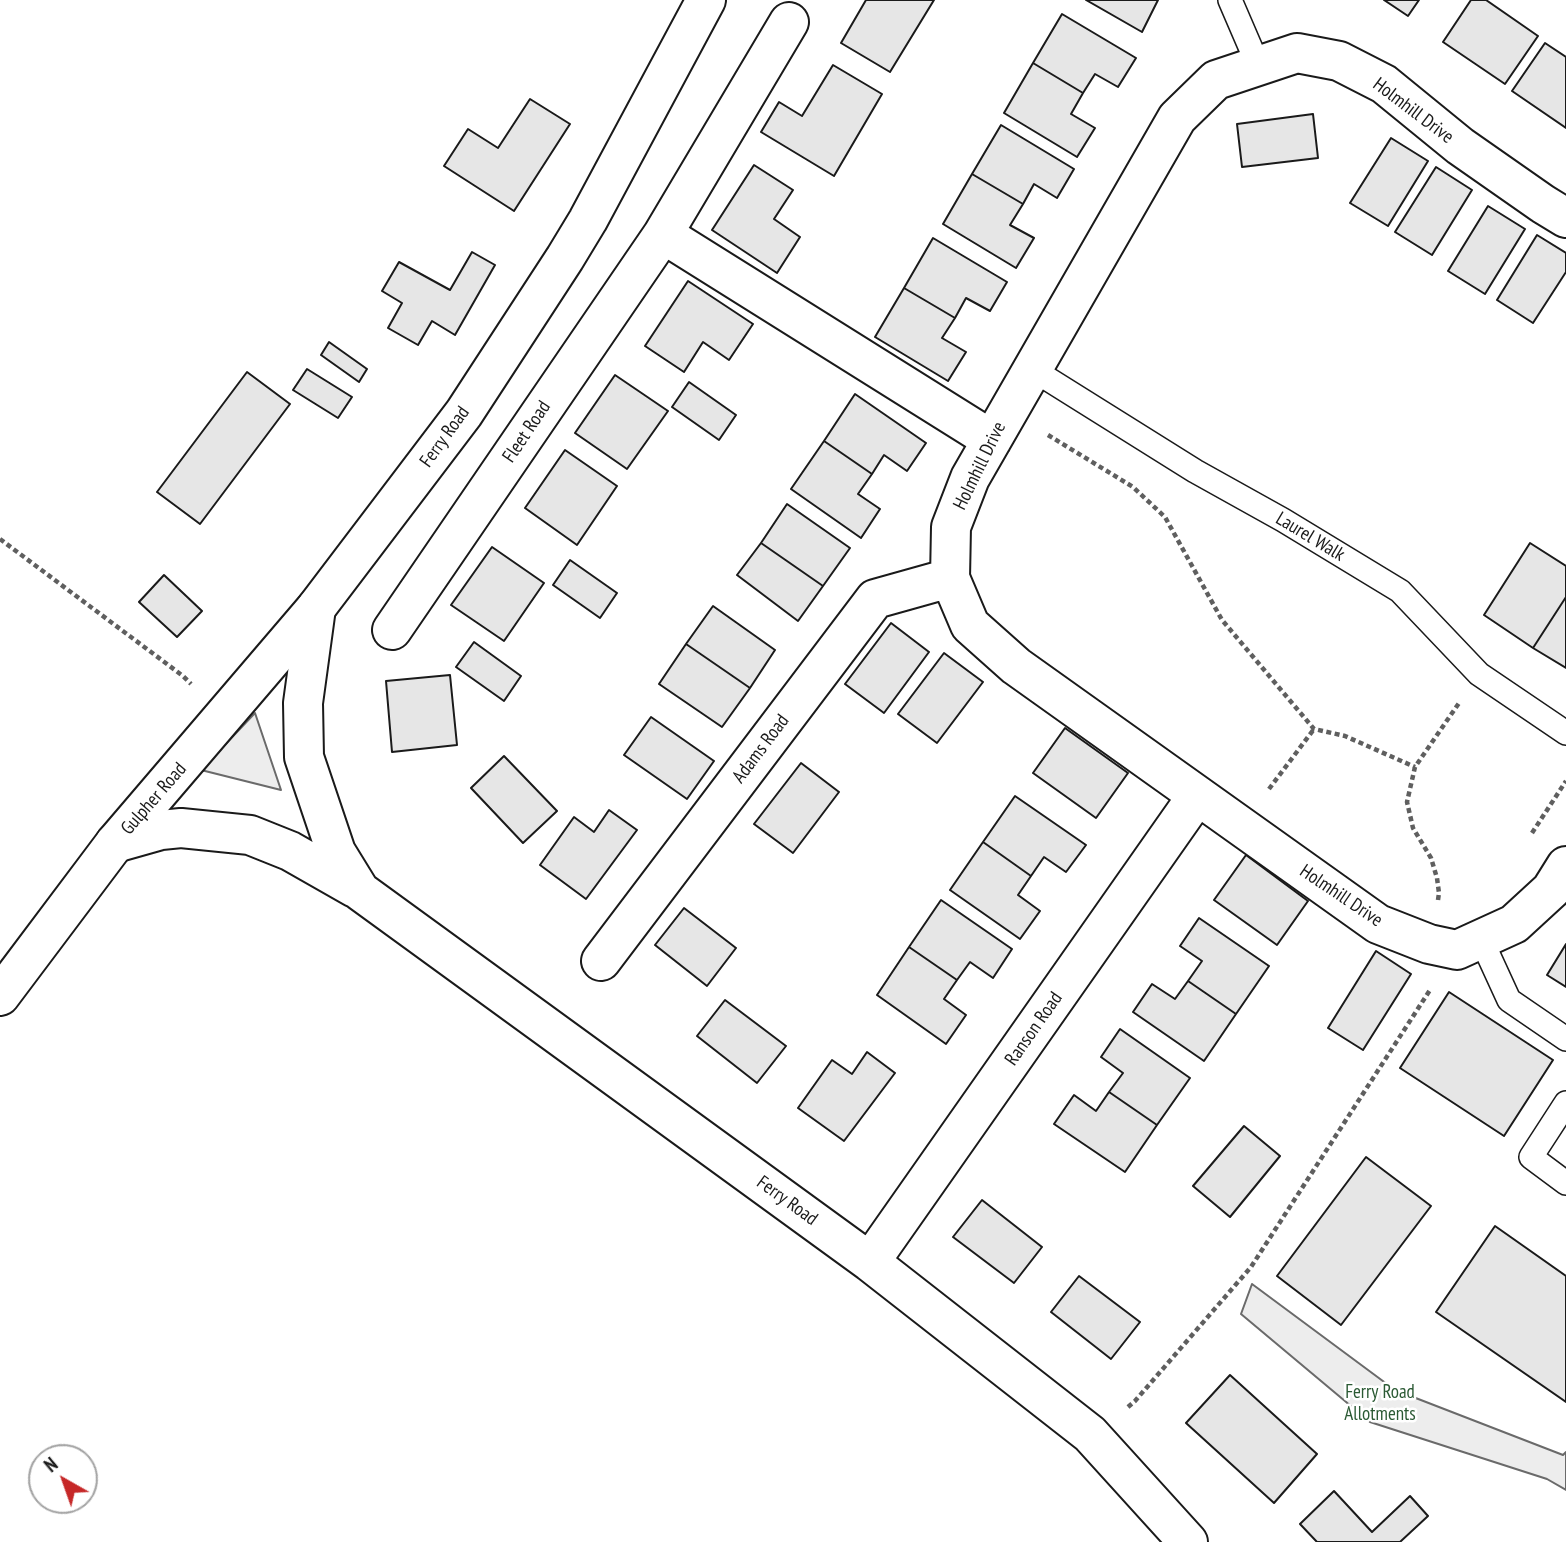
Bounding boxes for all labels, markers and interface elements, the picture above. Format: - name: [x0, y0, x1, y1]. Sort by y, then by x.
- street label: Holmhill Drive: [1368, 73, 1458, 149]
- street label: Fleet Road: [498, 397, 556, 467]
- street label: Ferry Road: [415, 402, 475, 472]
- street label: Holmhill Drive: [949, 418, 1011, 514]
- street label: Laurel Walk: [1271, 508, 1349, 566]
- street label: Adams Road: [728, 710, 794, 788]
- street label: Gulpher Road: [116, 758, 192, 840]
- street label: Holmhill Drive: [1295, 860, 1387, 932]
- street label: Ranson Road: [1000, 988, 1068, 1070]
- street label: Ferry Road: [752, 1171, 822, 1231]
- park label: Ferry Road Allotments: [1344, 1382, 1416, 1426]
- north arrow: [28, 1444, 98, 1514]
- text: N: [39, 1452, 62, 1477]

